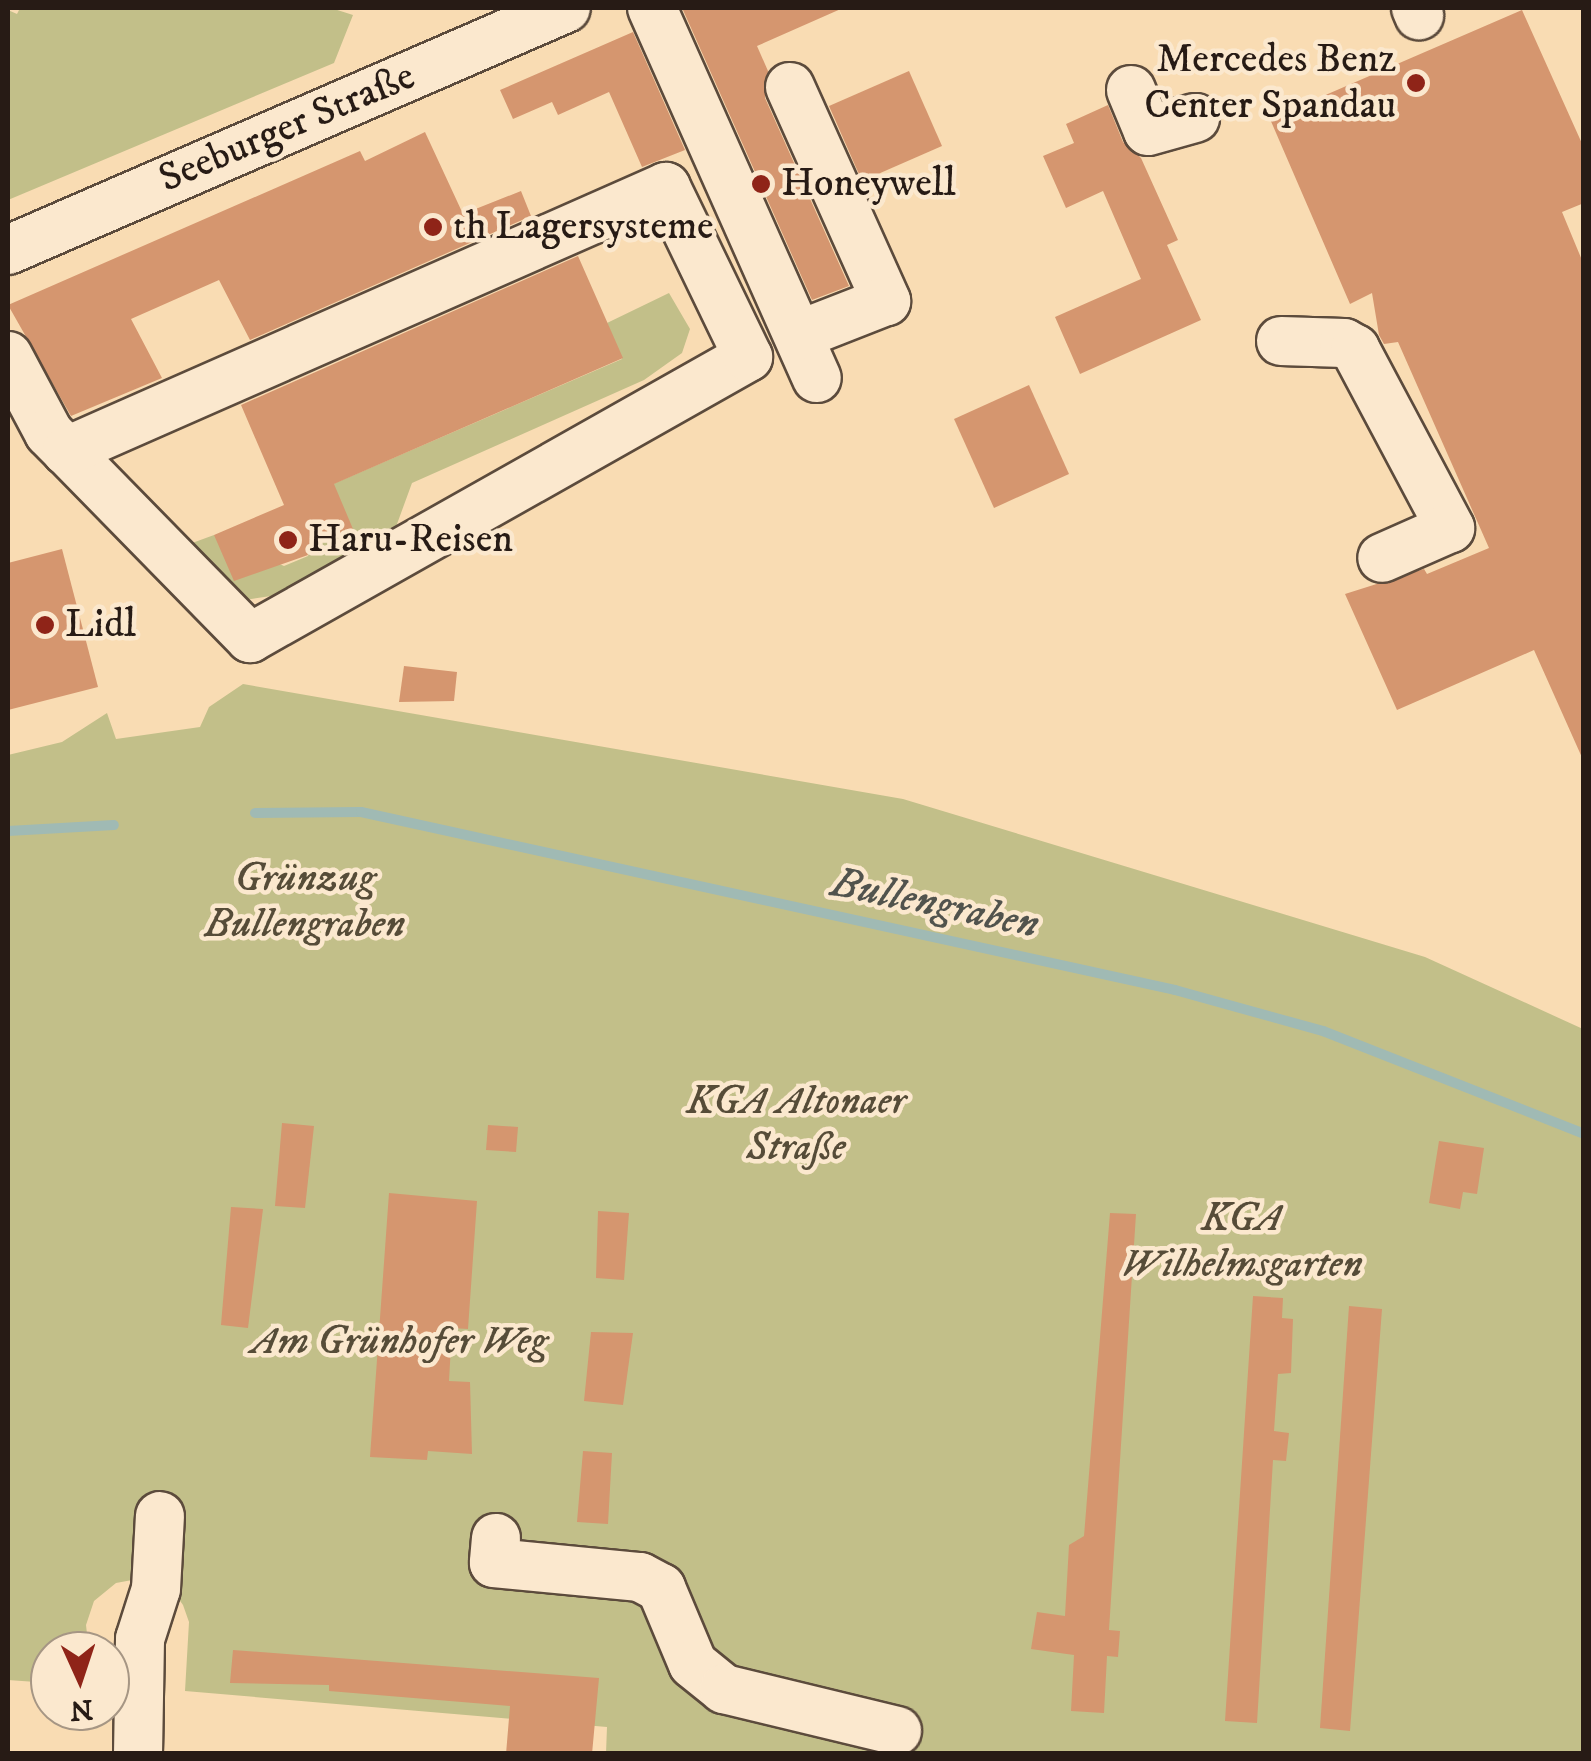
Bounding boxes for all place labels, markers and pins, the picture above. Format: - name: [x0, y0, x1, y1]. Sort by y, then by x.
- place label: Mercedes Benz Center Spandau: [1144, 36, 1396, 130]
- marker: Mercedes Benz Center Spandau: [1405, 72, 1427, 94]
- place label: Honeywell: [781, 160, 956, 208]
- marker: Honeywell: [750, 173, 772, 195]
- place label: th Lagersysteme: [453, 203, 714, 251]
- marker: th Lagersysteme: [422, 216, 444, 238]
- place label: Haru-Reisen: [308, 516, 513, 564]
- marker: Haru-Reisen: [277, 529, 299, 551]
- place label: Lidl: [65, 601, 136, 649]
- marker: Lidl: [34, 614, 56, 636]

